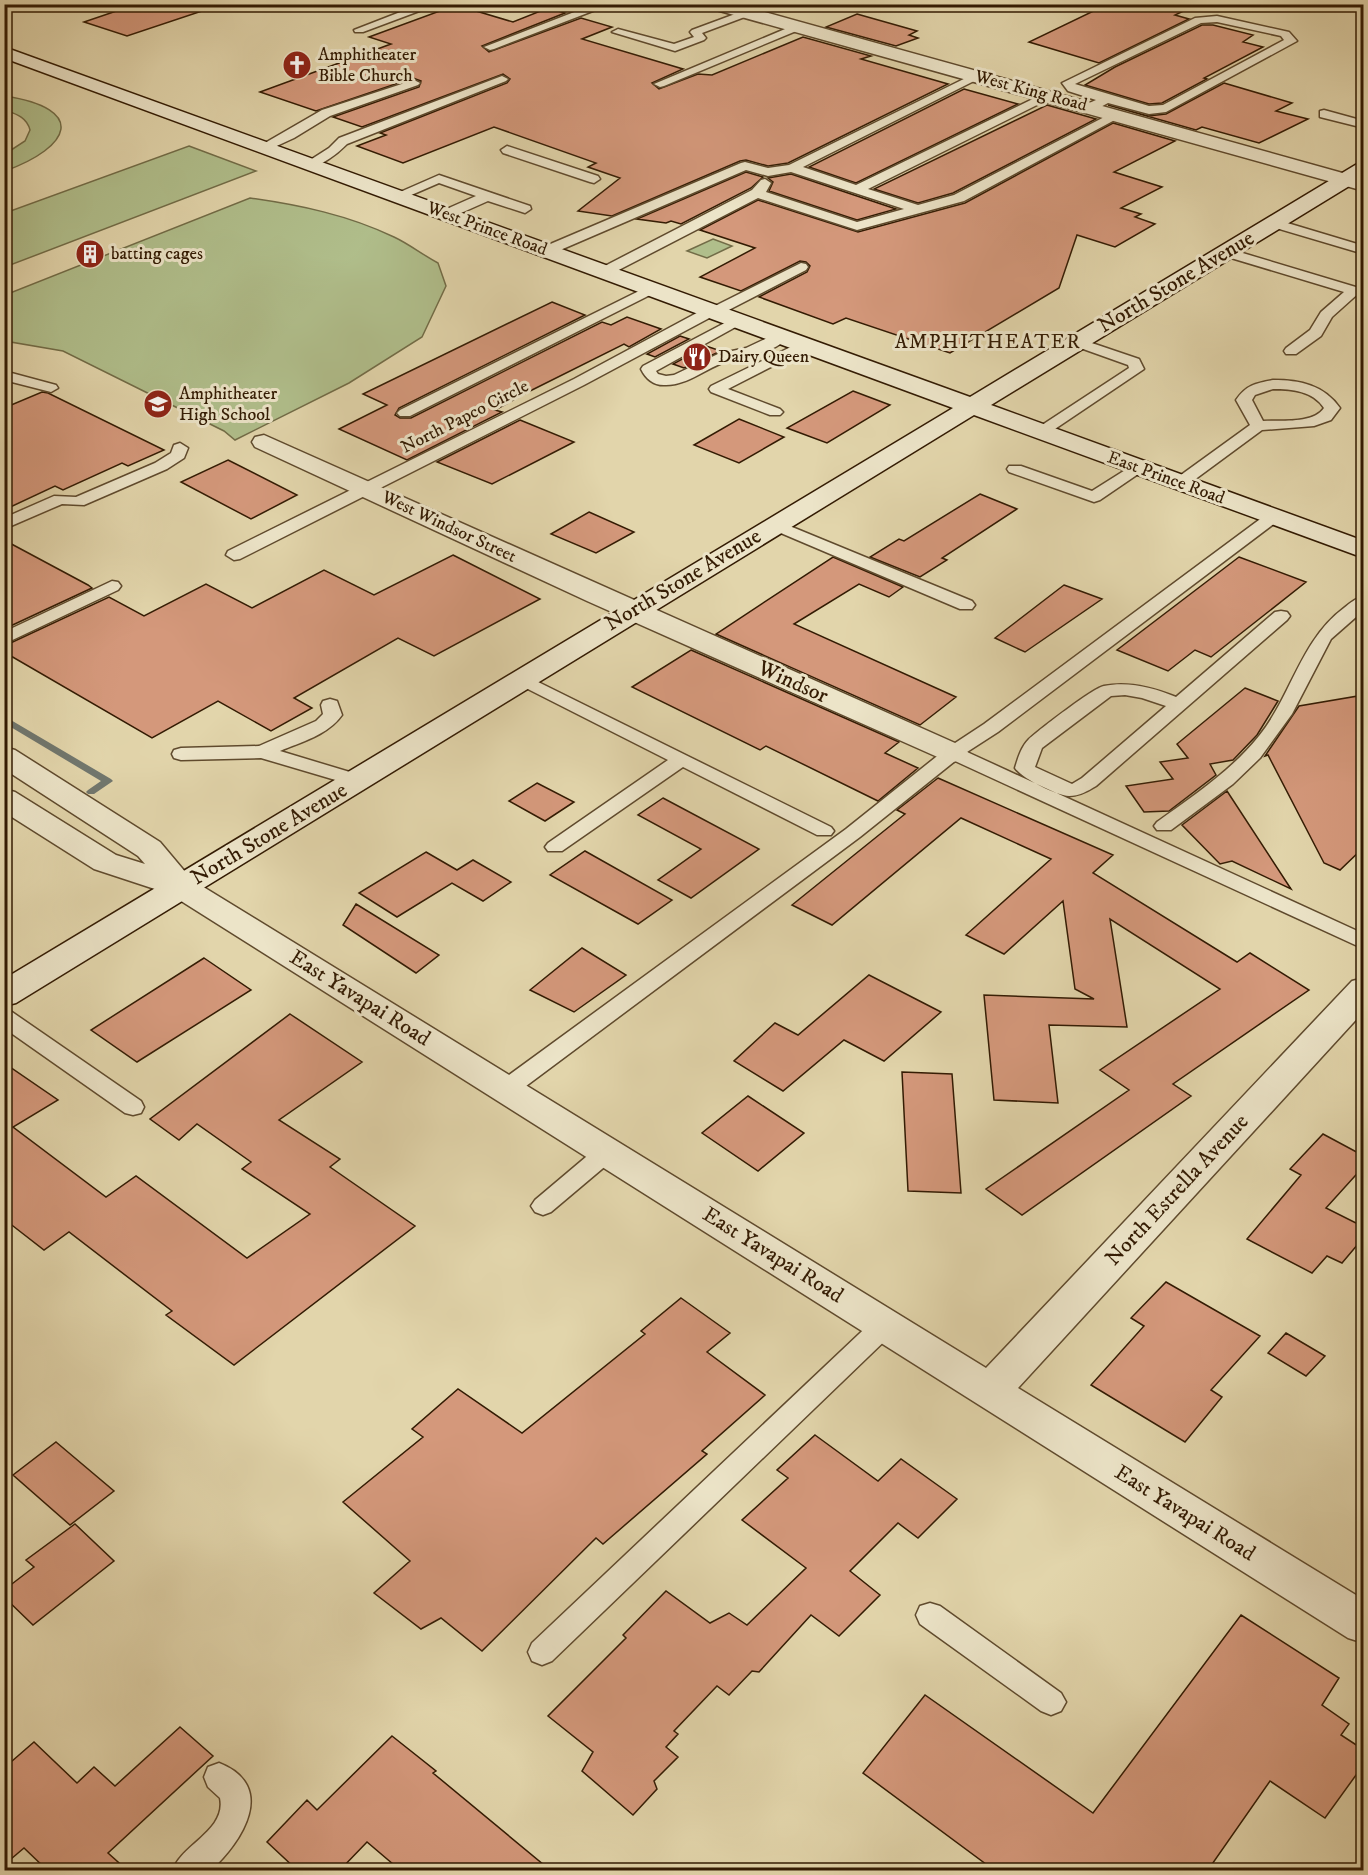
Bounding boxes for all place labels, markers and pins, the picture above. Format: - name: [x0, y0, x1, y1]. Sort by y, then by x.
- place label: Amphitheater Bible Church: [318, 44, 416, 87]
- church icon: Amphitheater Bible Church: [281, 49, 313, 81]
- building icon: batting cages: [74, 238, 106, 270]
- place label: batting cages: [111, 243, 203, 265]
- restaurant icon: Dairy Queen: [681, 341, 713, 373]
- place label: Dairy Queen: [718, 346, 810, 368]
- place label: Amphitheater High School: [179, 383, 277, 426]
- school or university icon: Amphitheater High School: [142, 388, 174, 420]

